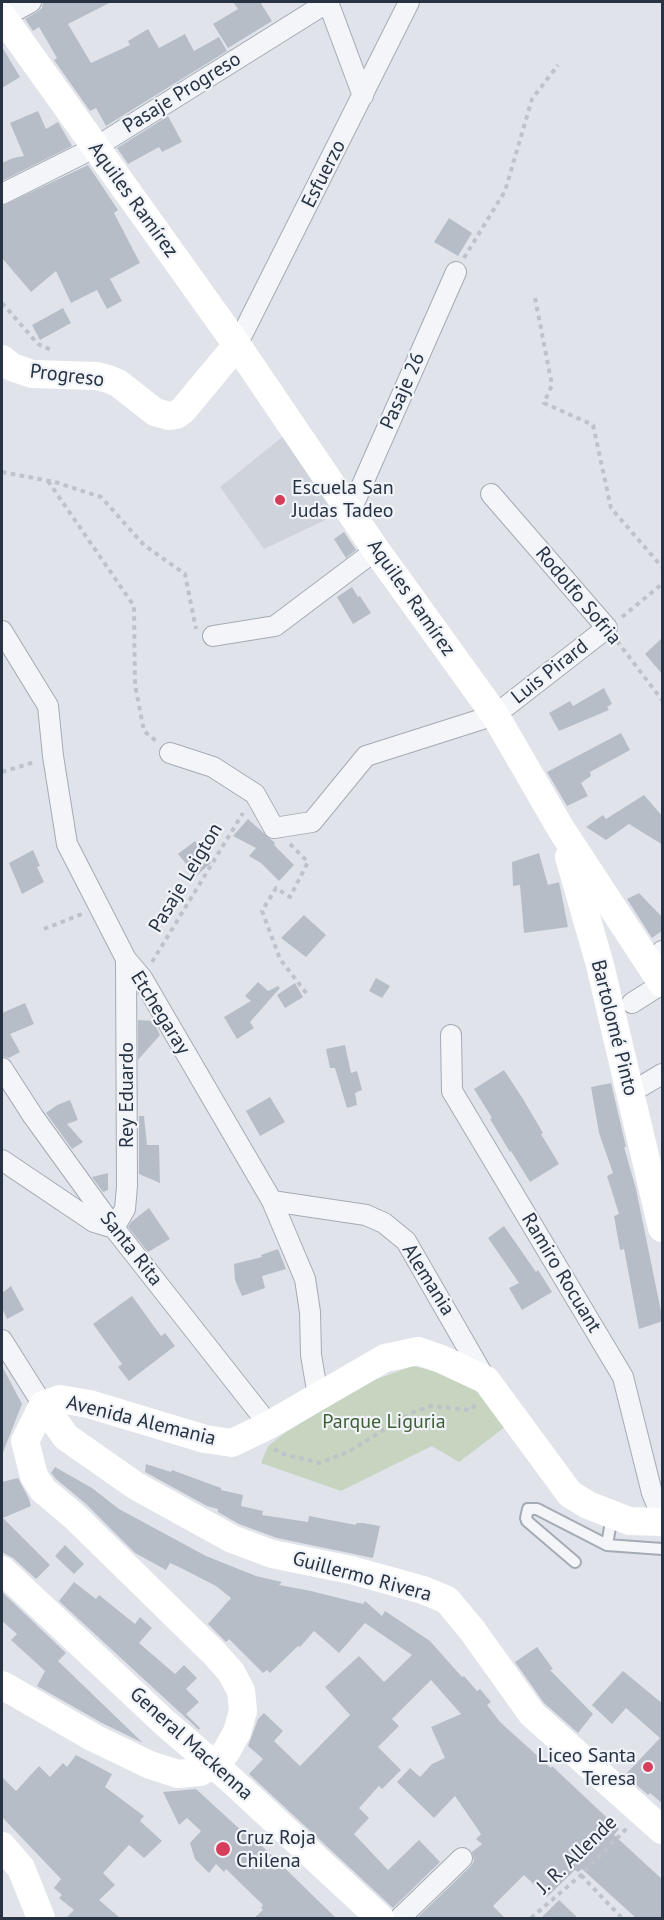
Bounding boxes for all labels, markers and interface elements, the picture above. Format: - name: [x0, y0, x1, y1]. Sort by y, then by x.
- street label: Pasaje Progreso: [119, 47, 245, 139]
- street label: Esfuerzo: [297, 136, 351, 212]
- street label: Aquiles Ramírez: [83, 138, 183, 262]
- street label: Pasaje 26: [375, 349, 431, 433]
- street label: Progreso: [28, 360, 106, 392]
- place label: Escuela San Judas Tadeo: [292, 476, 394, 523]
- marker: Escuela San Judas Tadeo: [273, 493, 287, 507]
- street label: Aquiles Ramírez: [362, 535, 460, 661]
- street label: Rodolfo Sofria: [530, 542, 626, 650]
- street label: Luis Pirard: [507, 635, 593, 709]
- street label: Pasaje Leigton: [144, 819, 228, 937]
- street label: Bartolomé Pinto: [586, 957, 642, 1099]
- street label: Etchegaray: [125, 967, 195, 1059]
- street label: Rey Eduardo: [115, 1042, 139, 1148]
- street label: Santa Rita: [95, 1207, 167, 1291]
- street label: Ramiro Rocuant: [516, 1209, 606, 1337]
- street label: Alemania: [397, 1240, 459, 1320]
- street label: Avenida Alemania: [64, 1391, 218, 1451]
- park label: Parque Liguria: [322, 1410, 446, 1434]
- street label: Guillermo Rivera: [290, 1547, 434, 1607]
- street label: General Mackenna: [124, 1682, 258, 1806]
- place label: Liceo Santa Teresa: [538, 1744, 636, 1791]
- marker: Liceo Santa Teresa: [641, 1760, 655, 1774]
- street label: J. R. Allende: [532, 1811, 622, 1899]
- place label: Cruz Roja Chilena: [236, 1826, 316, 1873]
- marker: Cruz Roja Chilena: [214, 1840, 232, 1858]

